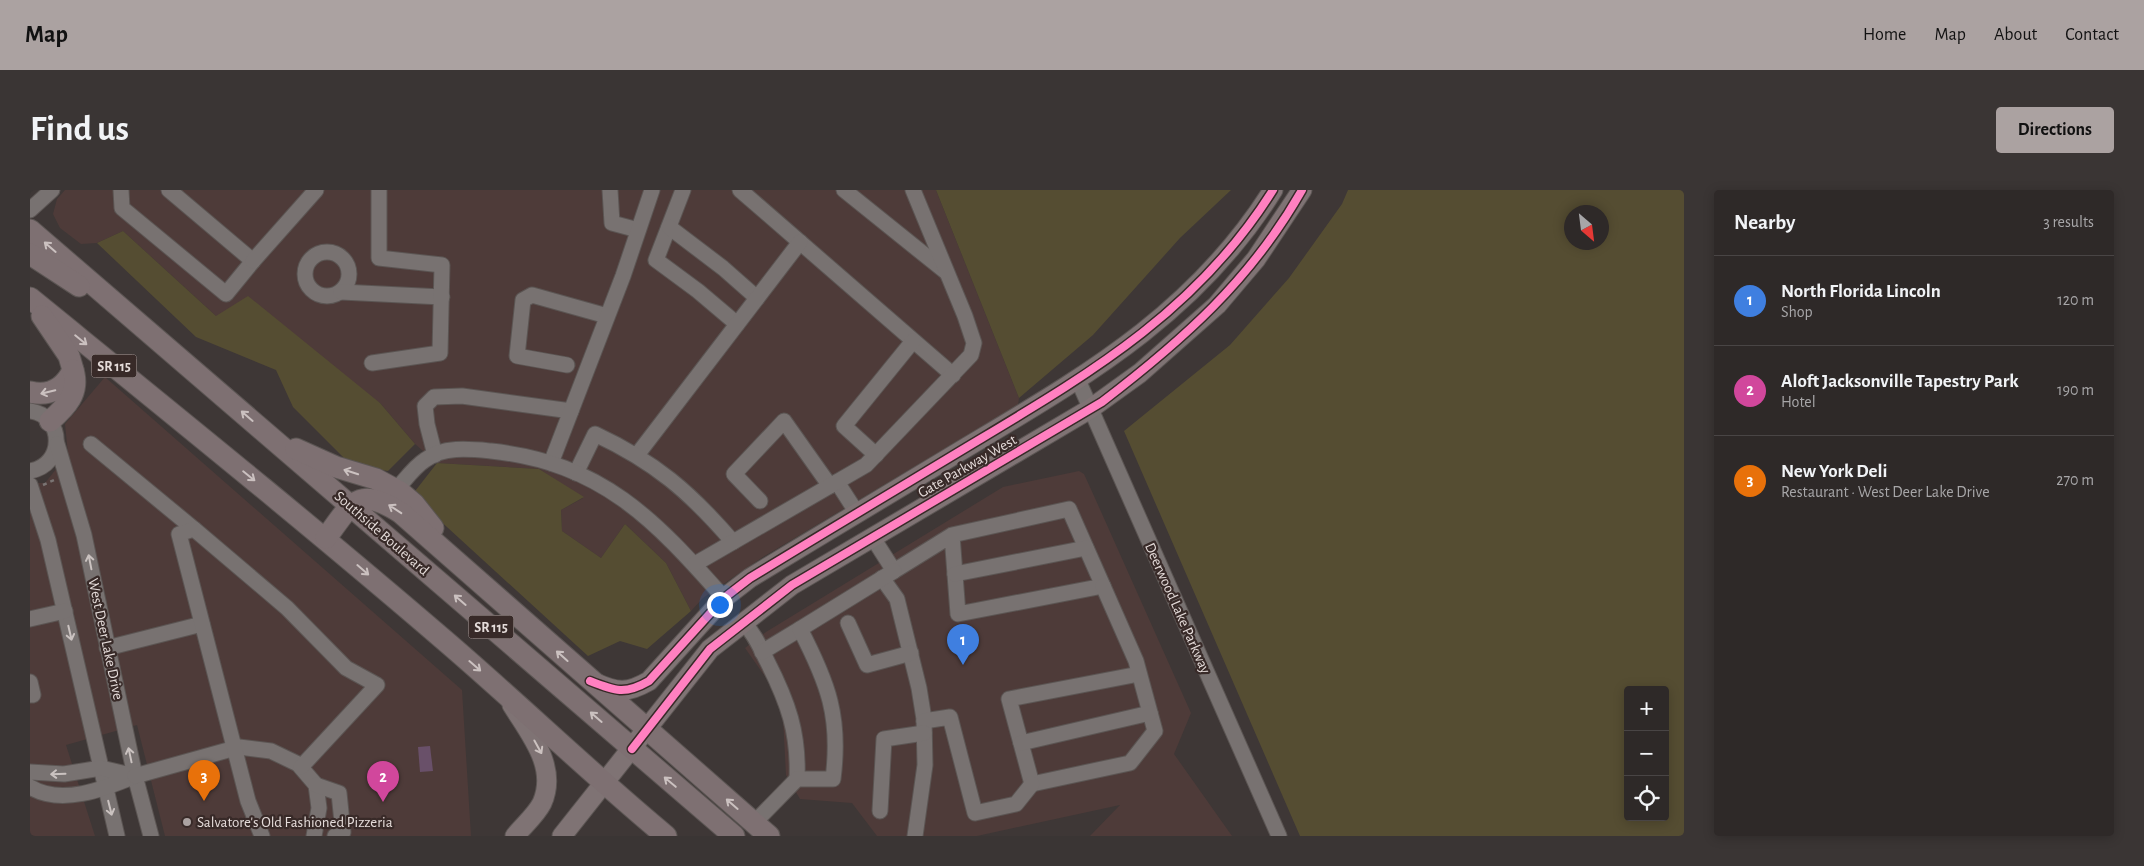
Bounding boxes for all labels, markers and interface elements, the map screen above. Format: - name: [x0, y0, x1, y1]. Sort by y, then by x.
- text: Map: [25, 23, 68, 47]
- text: Home: [1863, 26, 1906, 44]
- text: Map: [1934, 26, 1966, 44]
- text: About: [1994, 26, 2037, 44]
- text: Contact: [2065, 26, 2119, 44]
- button: Directions: [1996, 107, 2114, 153]
- text: Find us: [30, 112, 129, 147]
- north arrow: [1564, 205, 1609, 250]
- text: Nearby: [1734, 212, 1795, 233]
- text: 3 results: [2043, 214, 2094, 230]
- one-way arrow: [44, 241, 57, 253]
- text: North Florida Lincoln: [1781, 282, 1941, 301]
- text: 1: [1747, 292, 1753, 308]
- text: 120 m: [2057, 292, 2094, 308]
- text: Shop: [1781, 304, 1813, 320]
- one-way arrow: [75, 335, 88, 346]
- road number: SR 115: [92, 355, 136, 378]
- text: Aloft Jacksonville Tapestry Park: [1781, 372, 2019, 391]
- text: 2: [1746, 382, 1754, 398]
- text: 190 m: [2057, 382, 2094, 398]
- one-way arrow: [40, 388, 56, 397]
- text: Hotel: [1781, 394, 1816, 410]
- one-way arrow: [241, 410, 254, 422]
- street label: Gate Parkway West: [915, 432, 1019, 501]
- text: New York Deli: [1781, 462, 1887, 481]
- one-way arrow: [343, 466, 359, 476]
- one-way arrow: [242, 470, 255, 481]
- text: 3: [1747, 472, 1753, 488]
- text: 270 m: [2056, 472, 2094, 488]
- text: Restaurant · West Deer Lake Drive: [1781, 484, 1990, 500]
- street label: Southside Boulevard: [332, 488, 432, 578]
- one-way arrow: [388, 504, 402, 514]
- street label: Deerwood Lake Parkway: [1142, 541, 1213, 676]
- one-way arrow: [84, 554, 94, 570]
- one-way arrow: [356, 564, 369, 576]
- street label: West Deer Lake Drive: [85, 577, 126, 701]
- your location: [707, 592, 733, 618]
- one-way arrow: [453, 594, 466, 605]
- road number: SR 115: [468, 616, 514, 638]
- one-way arrow: [66, 624, 75, 640]
- pin: 1: [947, 624, 979, 665]
- one-way arrow: [556, 650, 569, 662]
- one-way arrow: [468, 660, 481, 672]
- map controls: [1624, 686, 1669, 821]
- button: +: [1624, 686, 1669, 731]
- one-way arrow: [589, 712, 602, 723]
- button: −: [1624, 731, 1669, 776]
- one-way arrow: [533, 740, 543, 754]
- one-way arrow: [125, 747, 135, 763]
- pin: 3: [188, 760, 220, 801]
- pin: 2: [367, 761, 399, 802]
- one-way arrow: [50, 769, 66, 778]
- one-way arrow: [664, 776, 677, 787]
- button: locate: [1624, 776, 1669, 821]
- one-way arrow: [726, 799, 739, 810]
- one-way arrow: [106, 800, 115, 816]
- place label: Salvatore's Old Fashioned Pizzeria: [197, 815, 393, 830]
- marker: Salvatore's Old Fashioned Pizzeria: [181, 816, 193, 828]

